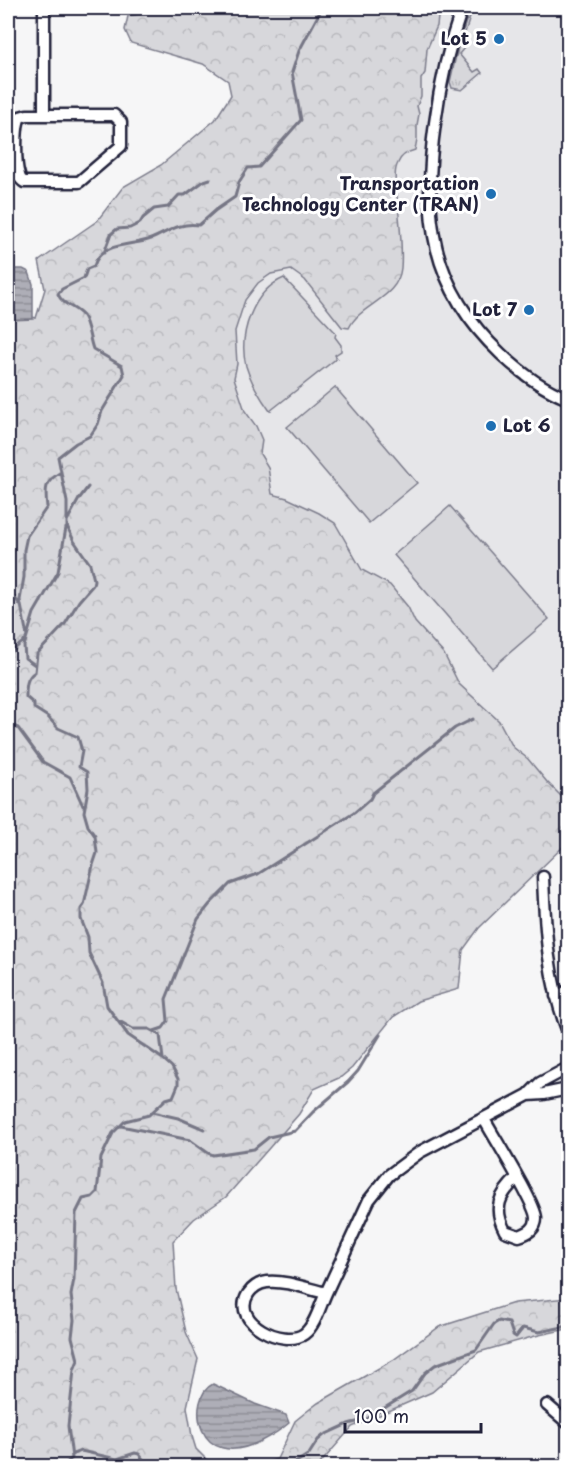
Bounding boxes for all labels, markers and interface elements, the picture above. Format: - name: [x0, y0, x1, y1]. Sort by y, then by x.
- place label: Lot 5: [441, 24, 487, 51]
- marker: Lot 5: [492, 32, 506, 46]
- place label: Transportation Technology Center (TRAN): [242, 169, 479, 217]
- marker: Transportation Technology Center (TRAN): [484, 187, 498, 201]
- place label: Lot 7: [472, 295, 518, 322]
- marker: Lot 7: [522, 303, 536, 317]
- place label: Lot 6: [503, 411, 551, 438]
- marker: Lot 6: [484, 419, 498, 433]
- scale bar: [345, 1396, 482, 1434]
- text: 100 m: [354, 1402, 409, 1429]

